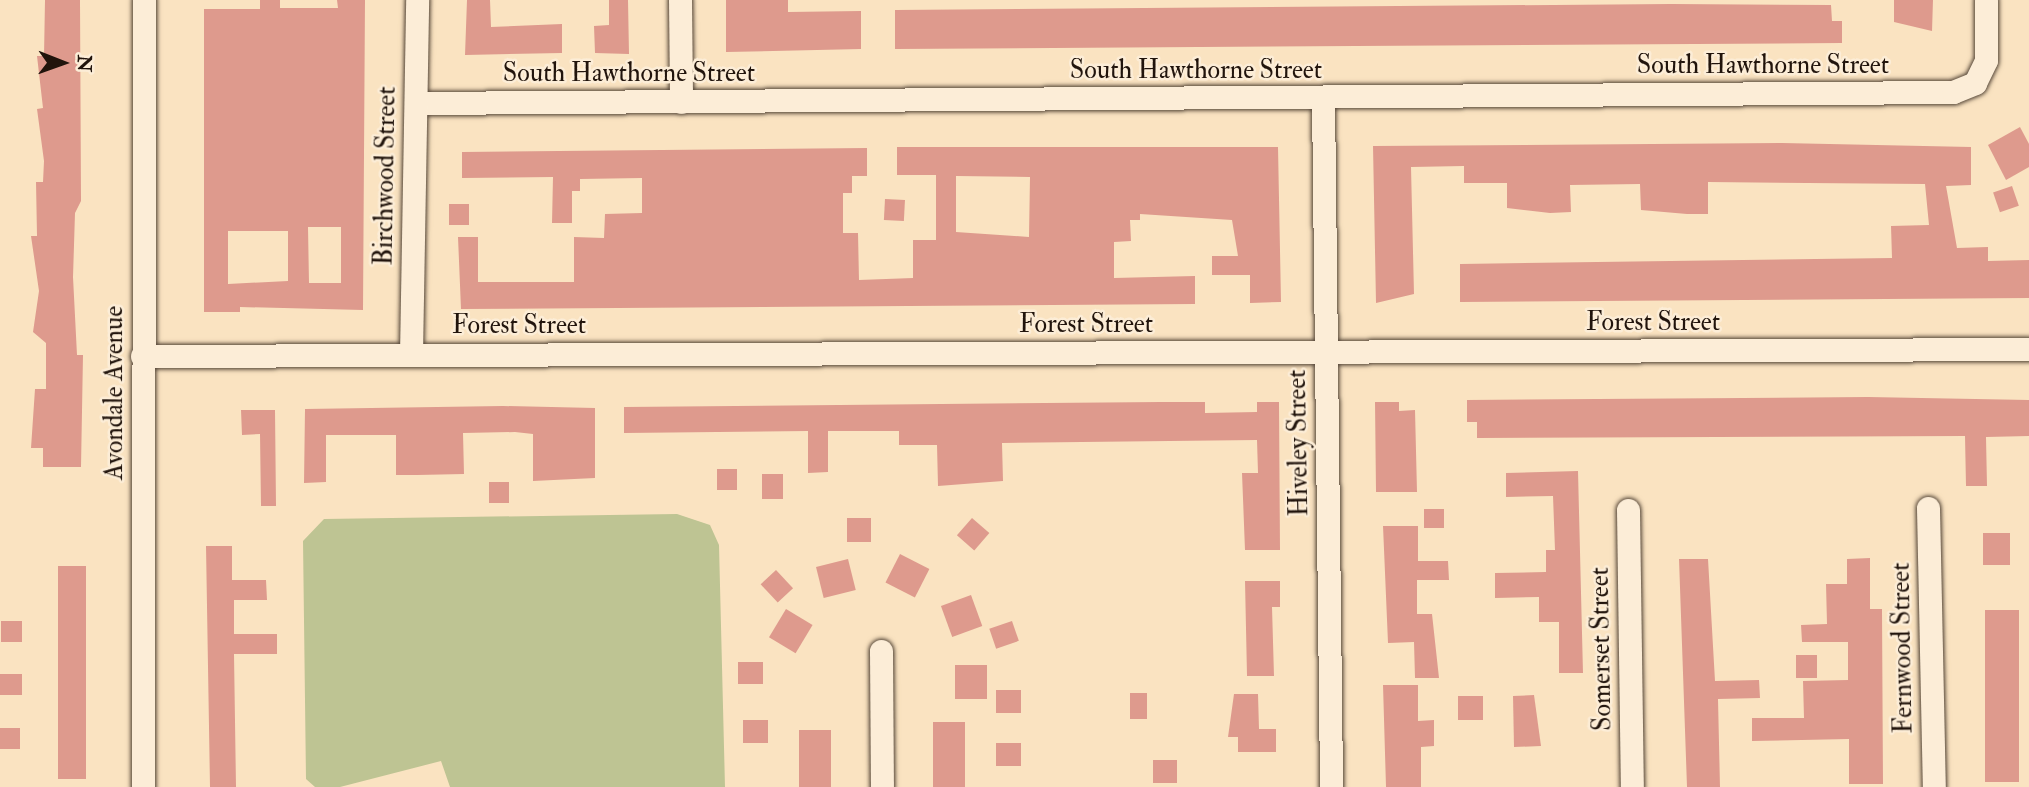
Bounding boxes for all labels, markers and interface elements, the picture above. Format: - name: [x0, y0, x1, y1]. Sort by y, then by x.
- north arrow: [28, 28, 98, 98]
- street label: South Hawthorne Street: [1637, 50, 1889, 82]
- text: N: [72, 55, 96, 72]
- street label: South Hawthorne Street: [1070, 55, 1322, 87]
- street label: South Hawthorne Street: [503, 58, 755, 90]
- street label: Birchwood Street: [369, 86, 403, 266]
- street label: Avondale Avenue: [99, 306, 131, 480]
- street label: Forest Street: [1586, 307, 1720, 339]
- street label: Forest Street: [1019, 309, 1153, 341]
- street label: Forest Street: [452, 310, 586, 342]
- street label: Hiveley Street: [1282, 369, 1316, 517]
- street label: Fernwood Street: [1886, 562, 1920, 734]
- street label: Somerset Street: [1585, 567, 1619, 731]

